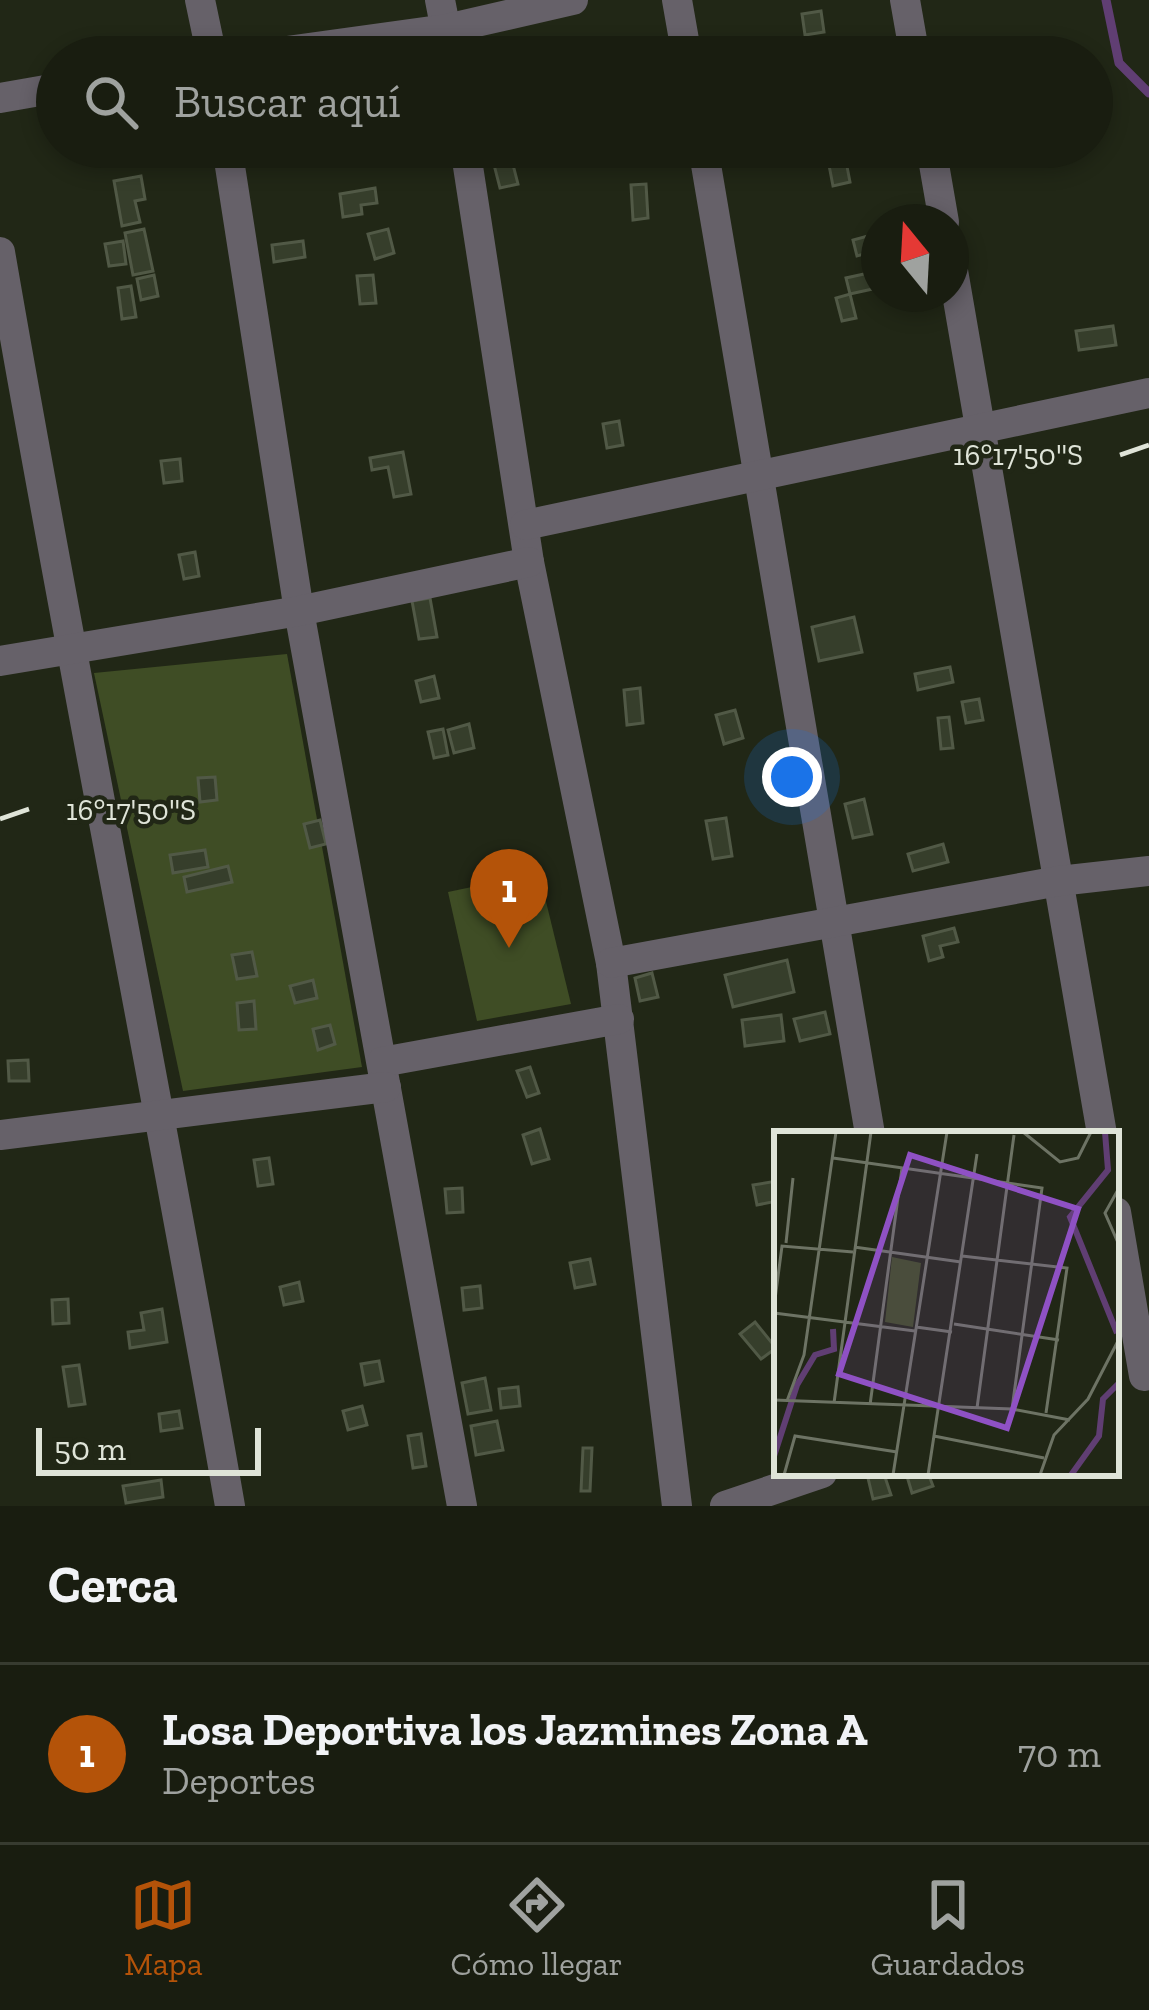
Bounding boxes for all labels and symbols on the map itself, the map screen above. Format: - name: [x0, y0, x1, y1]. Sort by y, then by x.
- north arrow: [861, 204, 969, 312]
- text: 16°17'50"S: [953, 437, 1083, 473]
- your location: [762, 747, 822, 807]
- text: 16°17'50"S: [66, 792, 196, 828]
- pin: 1: [470, 849, 548, 948]
- inset map: [774, 1131, 1119, 1476]
- scale bar: [36, 1422, 261, 1475]

